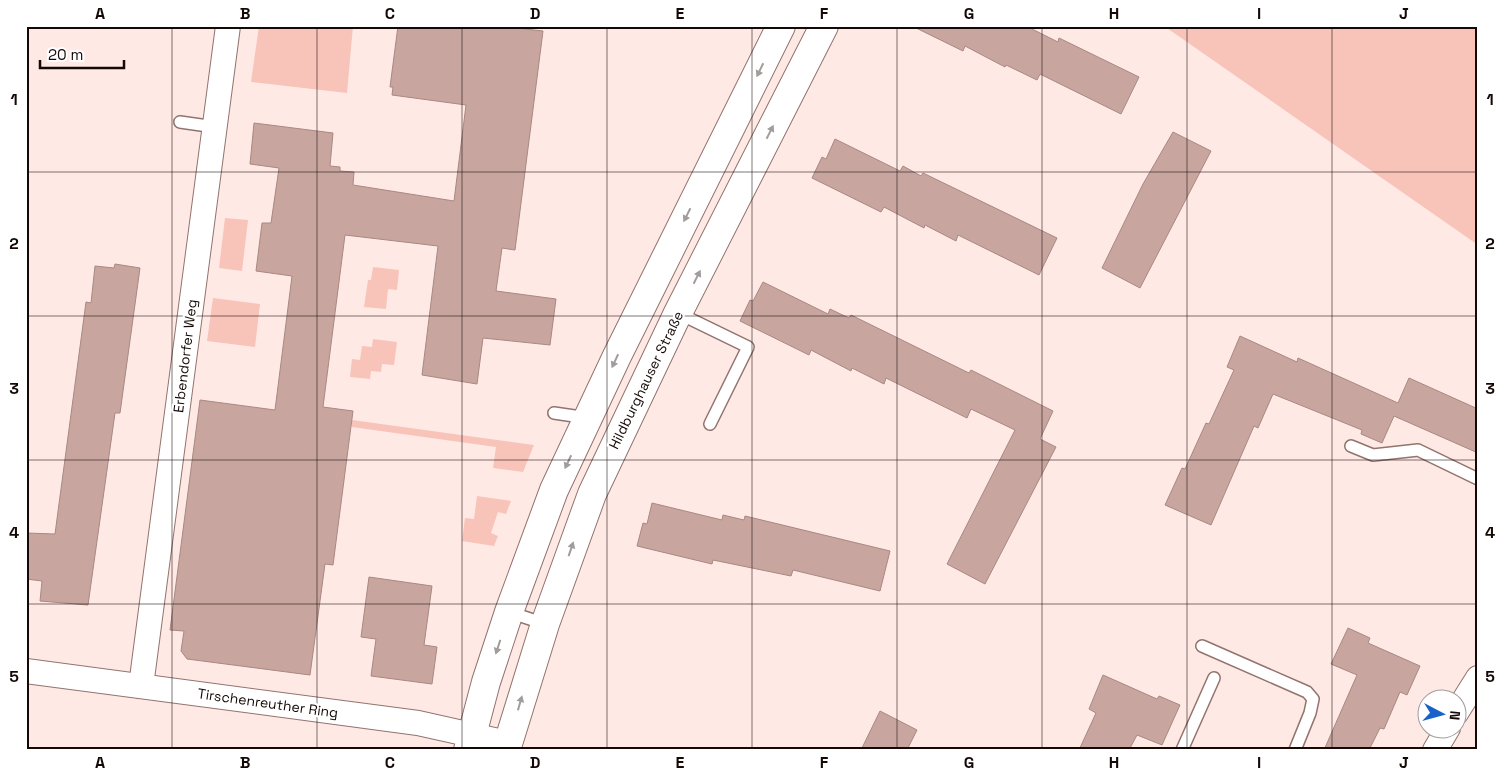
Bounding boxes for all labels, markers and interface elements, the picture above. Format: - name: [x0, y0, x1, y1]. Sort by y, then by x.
- text: A: [95, 3, 105, 24]
- text: B: [240, 3, 250, 24]
- text: C: [385, 3, 395, 24]
- text: D: [530, 3, 540, 24]
- text: E: [676, 3, 685, 24]
- text: F: [820, 3, 829, 24]
- text: G: [964, 3, 974, 24]
- text: H: [1109, 3, 1119, 24]
- text: I: [1257, 3, 1261, 24]
- text: J: [1399, 3, 1409, 24]
- scale bar: [40, 38, 124, 70]
- text: 20 m: [48, 45, 83, 64]
- one-way arrow: [755, 63, 763, 77]
- text: 1: [10, 89, 18, 110]
- text: 1: [1486, 89, 1494, 110]
- one-way arrow: [766, 125, 774, 139]
- one-way arrow: [683, 208, 691, 223]
- text: 2: [9, 233, 19, 254]
- text: 2: [1485, 233, 1495, 254]
- one-way arrow: [693, 270, 701, 284]
- street label: Erbendorfer Weg: [169, 298, 201, 414]
- street label: Hildburghauser Straße: [605, 308, 687, 452]
- one-way arrow: [611, 354, 619, 368]
- text: 3: [9, 378, 19, 399]
- text: 3: [1485, 378, 1495, 399]
- one-way arrow: [563, 455, 571, 469]
- text: 4: [9, 522, 19, 543]
- text: 4: [1485, 522, 1495, 543]
- one-way arrow: [567, 541, 575, 556]
- one-way arrow: [494, 639, 501, 654]
- text: 5: [9, 666, 19, 687]
- text: 5: [1485, 666, 1495, 687]
- street label: Tirschenreuther Ring: [197, 684, 339, 722]
- north arrow: [1416, 688, 1466, 738]
- one-way arrow: [516, 695, 524, 710]
- text: N: [1445, 710, 1464, 721]
- text: A: [95, 752, 105, 773]
- text: B: [240, 752, 250, 773]
- text: C: [385, 752, 395, 773]
- text: D: [530, 752, 540, 773]
- text: E: [676, 752, 685, 773]
- text: F: [820, 752, 829, 773]
- text: G: [964, 752, 974, 773]
- text: H: [1109, 752, 1119, 773]
- text: I: [1257, 752, 1261, 773]
- text: J: [1399, 752, 1409, 773]

